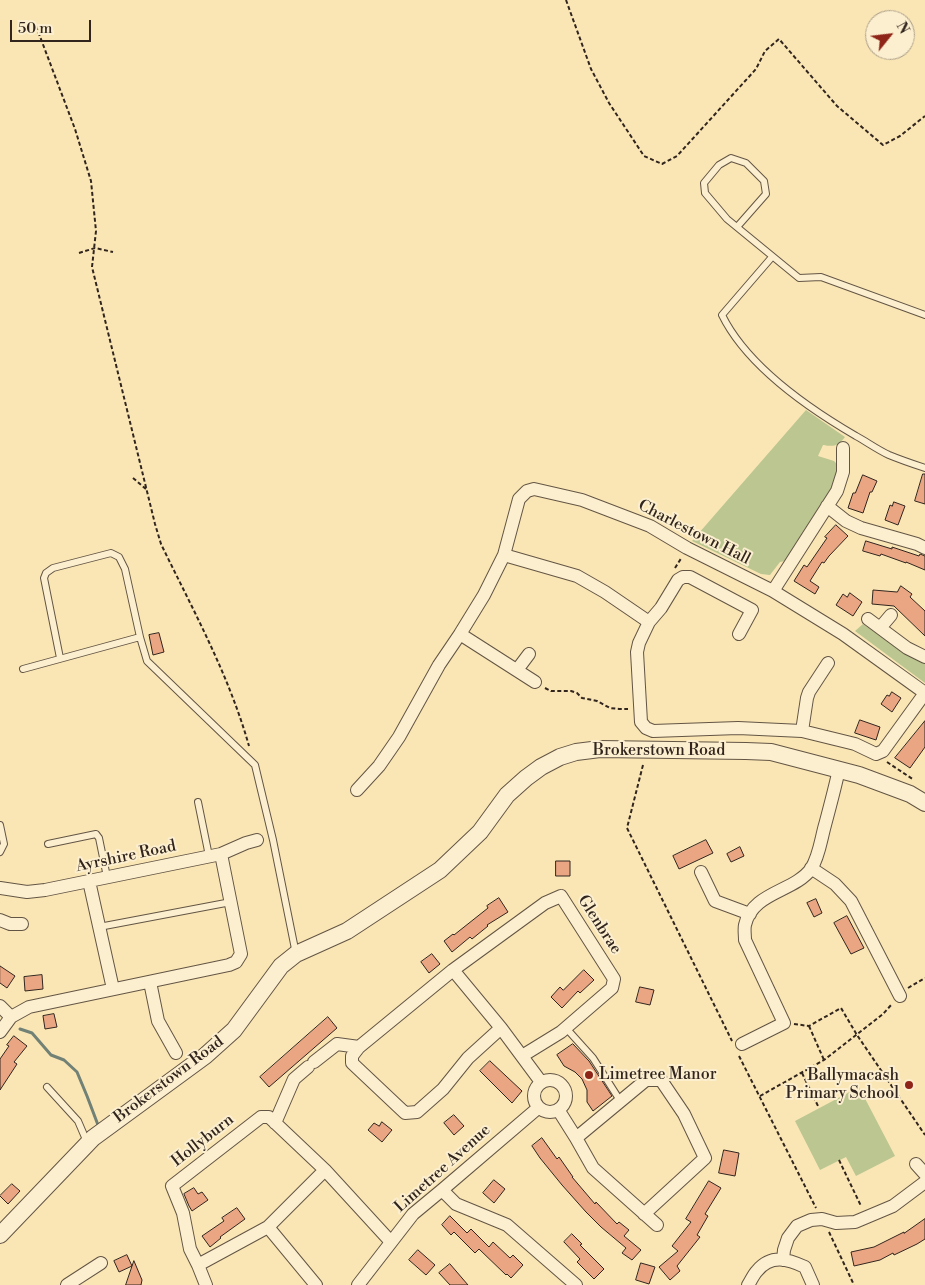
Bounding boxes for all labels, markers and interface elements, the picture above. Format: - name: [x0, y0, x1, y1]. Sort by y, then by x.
- scale bar: [12, 10, 94, 42]
- north arrow: [865, 10, 915, 60]
- text: 50 m: [18, 19, 52, 38]
- text: N: [892, 19, 913, 37]
- street label: Charlestown Hall: [635, 496, 753, 570]
- street label: Brokerstown Road: [593, 741, 725, 761]
- street label: Ayrshire Road: [74, 837, 178, 877]
- street label: Glenbrae: [573, 892, 625, 958]
- street label: Brokerstown Road: [110, 1032, 228, 1128]
- place label: Limetree Manor: [599, 1065, 717, 1085]
- place label: Ballymacash Primary School: [785, 1066, 899, 1104]
- marker: Limetree Manor: [583, 1069, 595, 1081]
- marker: Ballymacash Primary School: [903, 1079, 915, 1091]
- street label: Hollyburn: [168, 1111, 238, 1171]
- street label: Limetree Avenue: [391, 1121, 495, 1217]

